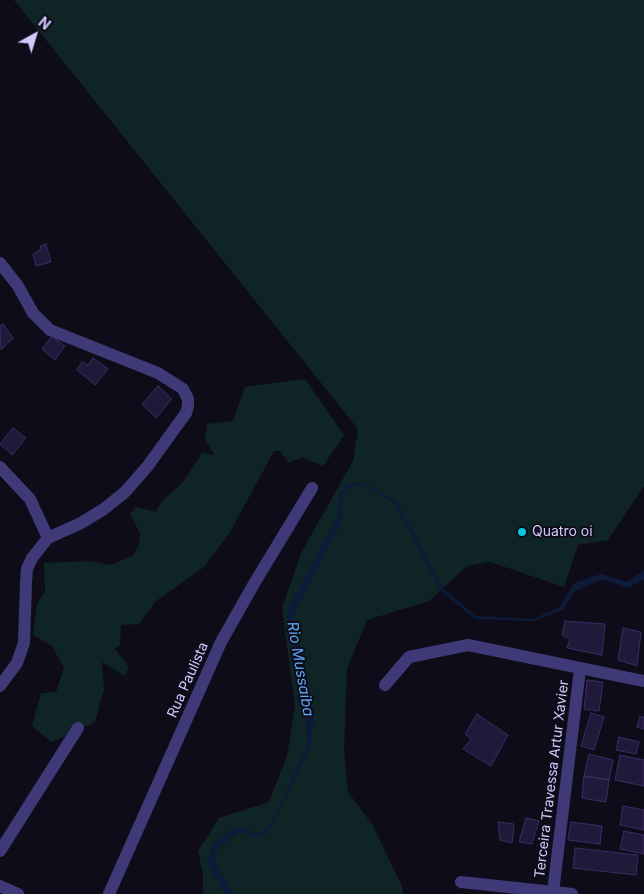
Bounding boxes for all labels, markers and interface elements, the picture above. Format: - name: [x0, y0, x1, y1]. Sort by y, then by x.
- north arrow: [10, 10, 60, 60]
- text: N: [35, 13, 54, 33]
- place label: Quatro oi: [532, 524, 593, 540]
- marker: Quatro oi: [516, 526, 528, 538]
- water label: Rio Mussaíba: [283, 620, 317, 718]
- street label: Rua Paulista: [164, 640, 212, 720]
- street label: Terceira Travessa Artur Xavier: [532, 679, 572, 879]

